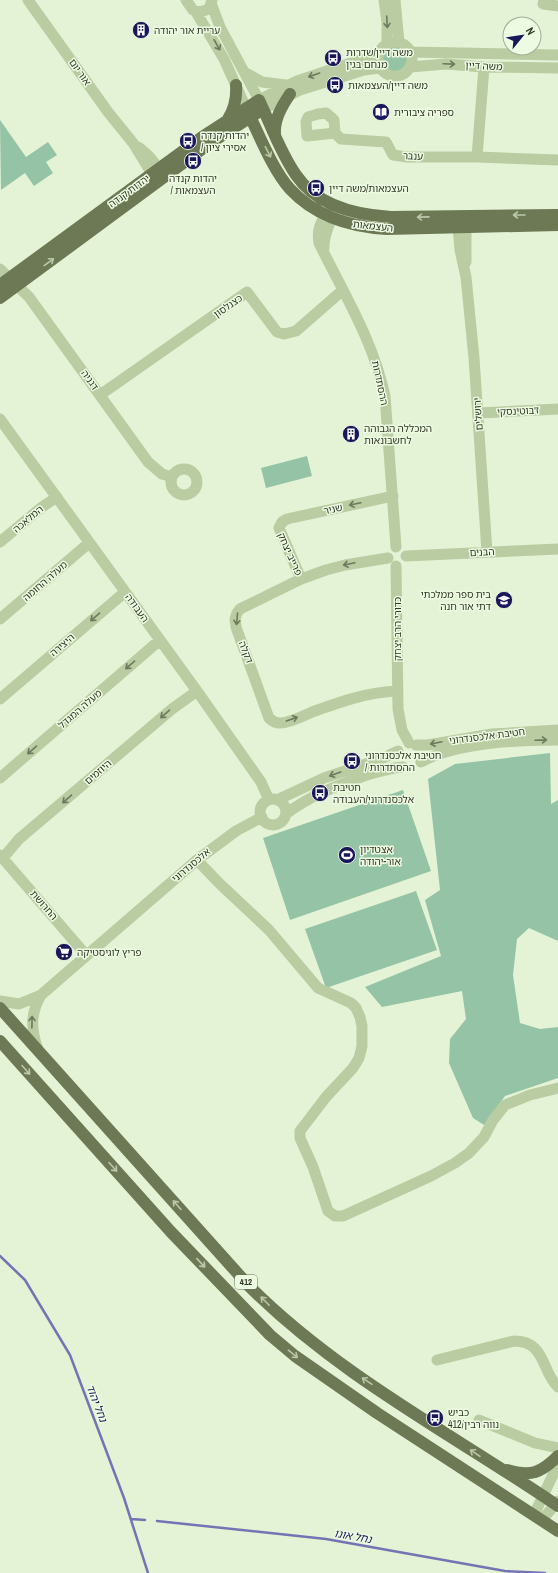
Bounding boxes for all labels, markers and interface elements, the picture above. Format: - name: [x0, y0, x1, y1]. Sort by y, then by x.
- one-way arrow: [383, 15, 390, 28]
- north arrow: [502, 16, 542, 56]
- building icon: עריית אור יהודה: [131, 20, 151, 40]
- place label: עריית אור יהודה: [154, 24, 220, 37]
- text: N: [523, 25, 538, 37]
- one-way arrow: [213, 39, 221, 51]
- place label: משה דיין/שדרות מנחם בגין: [346, 46, 413, 71]
- bus stop icon: משה דיין/שדרות מנחם בגין: [323, 48, 343, 68]
- street label: אור יום: [66, 56, 94, 88]
- street label: משה דיין: [465, 59, 503, 73]
- one-way arrow: [442, 61, 455, 68]
- one-way arrow: [308, 72, 321, 79]
- bus stop icon: משה דיין/העצמאות: [325, 75, 345, 95]
- place label: משה דיין/העצמאות: [348, 79, 428, 92]
- library icon: ספריה ציבורית: [371, 102, 391, 122]
- place label: ספריה ציבורית: [394, 106, 454, 119]
- place label: יהדות קנדה / אסירי ציון: [201, 129, 249, 154]
- bus stop icon: יהדות קנדה / אסירי ציון: [178, 131, 198, 151]
- one-way arrow: [265, 146, 272, 158]
- street label: ענבר: [402, 149, 424, 163]
- bus stop icon: יהדות קנדה / העצמאות: [183, 151, 203, 171]
- street label: יהדות קנדה: [106, 172, 152, 210]
- place label: יהדות קנדה / העצמאות: [169, 172, 217, 197]
- bus stop icon: העצמאות/משה דיין: [306, 178, 326, 198]
- place label: העצמאות/משה דיין: [329, 182, 409, 195]
- one-way arrow: [513, 211, 526, 219]
- one-way arrow: [417, 213, 430, 220]
- street label: העצמאות: [352, 217, 394, 235]
- one-way arrow: [43, 258, 54, 266]
- street label: כצנלסון: [211, 291, 245, 321]
- street label: ההסתדרות: [369, 359, 391, 407]
- street label: דגניה: [78, 367, 102, 393]
- street label: ירושלים: [470, 397, 486, 431]
- street label: ז'בוטינסקי: [497, 403, 539, 419]
- place label: המכללה הגבוהה לחשבונאות: [364, 422, 432, 447]
- building icon: המכללה הגבוהה לחשבונאות: [341, 424, 361, 444]
- street label: שניר: [322, 501, 344, 517]
- one-way arrow: [348, 501, 361, 509]
- street label: המלאכה: [10, 503, 46, 535]
- street label: פרייב יצחק: [275, 530, 305, 578]
- street label: הבנים: [469, 545, 495, 559]
- street label: מעלה החומה: [20, 558, 70, 604]
- one-way arrow: [343, 560, 356, 568]
- place label: בית ספר ממלכתי דתי אור חנה: [421, 588, 492, 613]
- school or university icon: בית ספר ממלכתי דתי אור חנה: [494, 590, 514, 610]
- street label: העבודה: [122, 591, 152, 625]
- street label: כדורי הרב יצחק: [391, 597, 404, 661]
- one-way arrow: [233, 612, 240, 625]
- one-way arrow: [90, 613, 100, 622]
- street label: היצירה: [47, 631, 77, 659]
- street label: דקלה: [236, 639, 256, 666]
- one-way arrow: [125, 661, 135, 670]
- street label: מעלה המגדל: [56, 686, 105, 731]
- one-way arrow: [160, 710, 171, 719]
- one-way arrow: [286, 715, 298, 723]
- street label: חטיבת אלכסנדרוני: [448, 725, 526, 747]
- one-way arrow: [534, 736, 547, 744]
- one-way arrow: [430, 740, 443, 748]
- one-way arrow: [26, 746, 37, 755]
- place label: חטיבת אלכסנדרוני / ההסתדרות: [365, 749, 441, 774]
- bus stop icon: חטיבת אלכסנדרוני / ההסתדרות: [342, 751, 362, 771]
- street label: היוזמים: [82, 757, 114, 787]
- one-way arrow: [330, 771, 342, 779]
- place label: חטיבת אלכסנדרוני/העבודה: [333, 781, 414, 806]
- bus stop icon: חטיבת אלכסנדרוני/העבודה: [310, 783, 330, 803]
- one-way arrow: [61, 794, 72, 803]
- place label: אצטדיון אור-יהודה: [360, 843, 401, 868]
- street label: אלכסנדרוני: [169, 845, 213, 885]
- sports icon: אצטדיון אור-יהודה: [337, 845, 357, 865]
- street label: החרושת: [28, 887, 60, 923]
- supermarket icon: פריץ לוגיסטיקה: [54, 942, 74, 962]
- place label: פריץ לוגיסטיקה: [77, 946, 142, 959]
- one-way arrow: [29, 1016, 36, 1029]
- one-way arrow: [21, 1065, 31, 1075]
- one-way arrow: [108, 1161, 117, 1171]
- one-way arrow: [173, 1200, 182, 1210]
- one-way arrow: [196, 1258, 205, 1268]
- road number: 412: [235, 1275, 257, 1289]
- one-way arrow: [260, 1296, 269, 1306]
- one-way arrow: [287, 1350, 298, 1358]
- one-way arrow: [361, 1377, 372, 1385]
- water label: נחל יהוד: [83, 1382, 111, 1424]
- place label: כביש 412/נווה רבין: [448, 1406, 499, 1431]
- bus stop icon: כביש 412/נווה רבין: [425, 1408, 445, 1428]
- one-way arrow: [470, 1449, 481, 1457]
- water label: נחל אונו: [333, 1526, 373, 1546]

